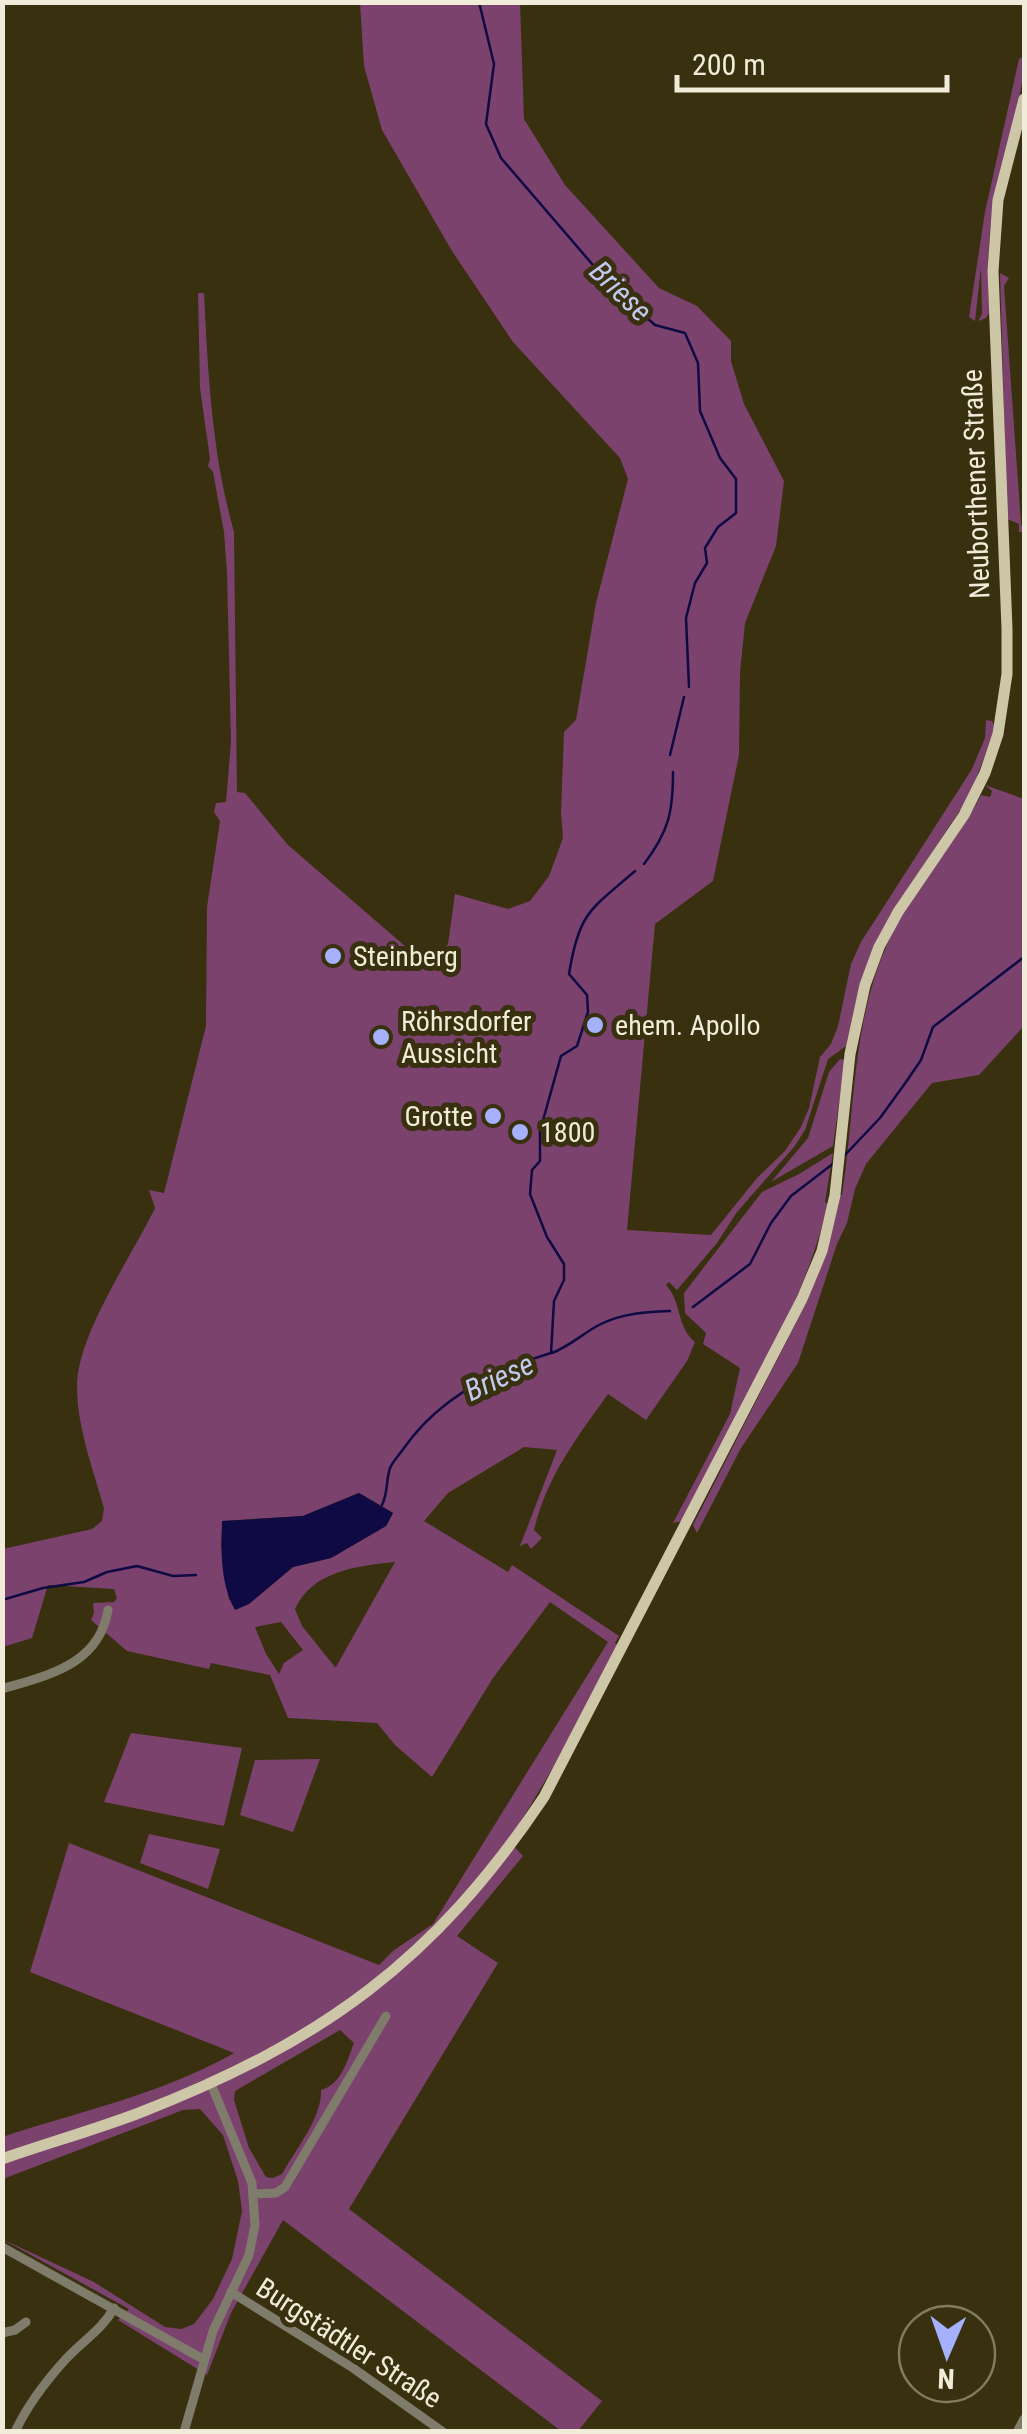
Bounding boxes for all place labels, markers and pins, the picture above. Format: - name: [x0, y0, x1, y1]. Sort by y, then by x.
- place label: Steinberg: [353, 940, 458, 973]
- marker: Steinberg: [322, 945, 344, 967]
- place label: Röhrsdorfer Aussicht: [401, 1005, 532, 1070]
- place label: ehem. Apollo: [615, 1009, 761, 1042]
- marker: ehem. Apollo: [584, 1014, 606, 1036]
- marker: Röhrsdorfer Aussicht: [370, 1026, 392, 1048]
- place label: Grotte: [404, 1100, 473, 1133]
- marker: Grotte: [482, 1105, 504, 1127]
- place label: 1800: [540, 1116, 595, 1149]
- marker: 1800: [509, 1121, 531, 1143]

